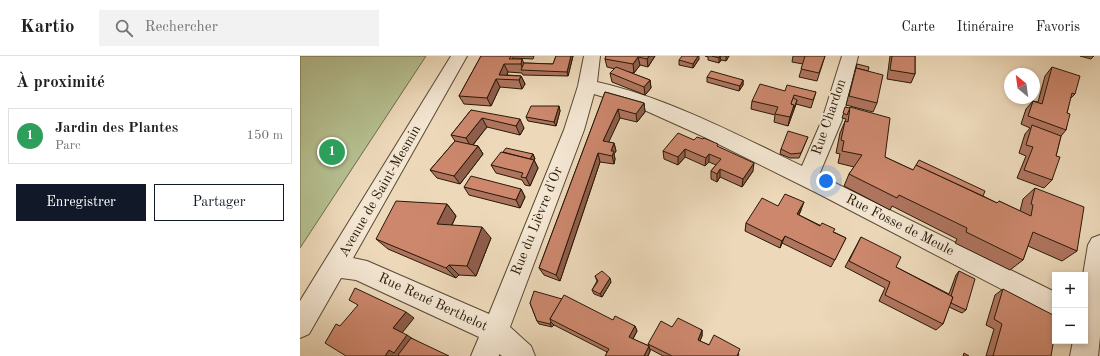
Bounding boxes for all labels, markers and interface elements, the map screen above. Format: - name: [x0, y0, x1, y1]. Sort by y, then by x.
- search box: [99, 10, 379, 46]
- icon: search: [113, 17, 135, 39]
- text: Kartio: [20, 18, 75, 37]
- text: Rechercher: [145, 20, 218, 35]
- text: Carte: [901, 20, 935, 34]
- text: Itinéraire: [957, 20, 1014, 34]
- text: Favoris: [1036, 20, 1080, 34]
- north arrow: [1004, 68, 1040, 104]
- text: À proximité: [16, 74, 105, 91]
- street label: Rue Chardon: [809, 77, 849, 157]
- text: Jardin des Plantes: [55, 121, 178, 136]
- street label: Avenue de Saint-Mesmin: [336, 122, 424, 259]
- text: 1: [26, 129, 34, 142]
- text: 150 m: [246, 129, 283, 142]
- pin: 1: [319, 137, 345, 167]
- text: Parc: [55, 139, 81, 152]
- street label: Rue du Lièvre d'Or: [509, 164, 565, 277]
- your location: [816, 171, 836, 191]
- button: Enregistrer: [16, 184, 146, 221]
- button: Partager: [154, 184, 284, 221]
- street label: Rue Fosse de Meule: [844, 192, 956, 258]
- street label: Rue René Berthelot: [376, 271, 490, 333]
- map controls: [1052, 272, 1088, 344]
- button: +: [1052, 272, 1088, 308]
- button: −: [1052, 308, 1088, 344]

